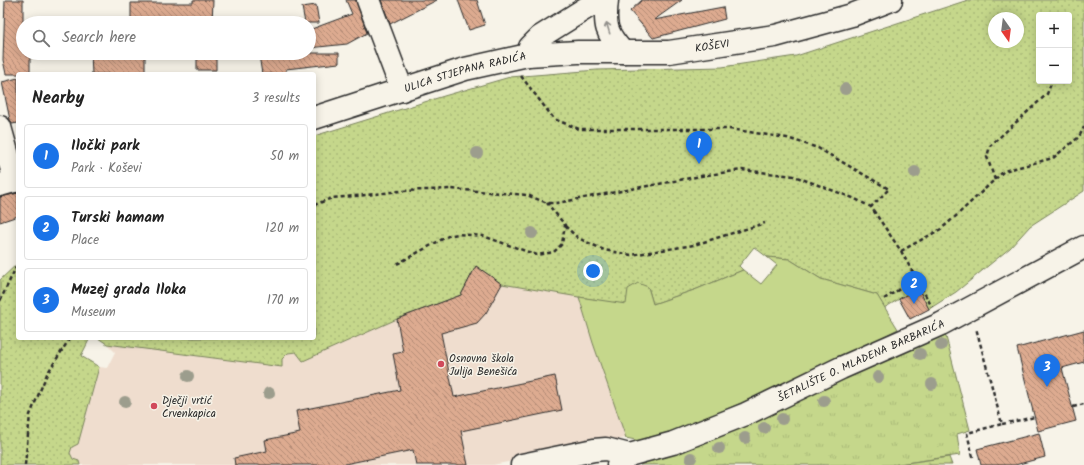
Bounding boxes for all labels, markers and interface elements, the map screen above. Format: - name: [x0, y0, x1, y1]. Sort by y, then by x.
- north arrow: [988, 12, 1024, 48]
- map controls: [1036, 12, 1072, 84]
- button: +: [1036, 12, 1072, 48]
- search box: [16, 16, 316, 60]
- one-way arrow: [604, 22, 611, 35]
- text: Search here: [62, 26, 136, 50]
- icon: search: [30, 27, 52, 49]
- street label: KOŠEVI: [694, 35, 731, 58]
- street label: ULICA STJEPANA RADIĆA: [402, 48, 528, 98]
- button: −: [1036, 48, 1072, 84]
- text: Nearby: [32, 85, 84, 112]
- text: 3 results: [252, 88, 300, 109]
- pin: 1: [686, 131, 712, 164]
- text: Iločki park: [71, 134, 139, 158]
- text: 1: [44, 146, 48, 167]
- text: 50 m: [270, 146, 299, 167]
- text: Park · Koševi: [71, 158, 142, 179]
- text: Turski hamam: [71, 206, 164, 230]
- text: 2: [42, 218, 50, 239]
- text: 120 m: [265, 218, 299, 239]
- text: Place: [71, 230, 99, 251]
- your location: [583, 261, 603, 281]
- pin: 2: [901, 271, 927, 304]
- text: Muzej grada Iloka: [71, 278, 186, 302]
- text: 3: [42, 290, 50, 311]
- text: 170 m: [267, 290, 299, 311]
- text: Museum: [71, 302, 116, 323]
- street label: ŠETALIŠTE O. MLADENA BARBARIĆA: [775, 315, 948, 407]
- place label: Osnovna škola Julija Benešića: [449, 350, 517, 381]
- pin: 3: [1034, 354, 1060, 387]
- marker: Osnovna škola Julija Benešića: [436, 359, 446, 369]
- place label: Dječji vrtić Crvenkapica: [162, 392, 216, 423]
- marker: Dječji vrtić Crvenkapica: [149, 401, 159, 411]

